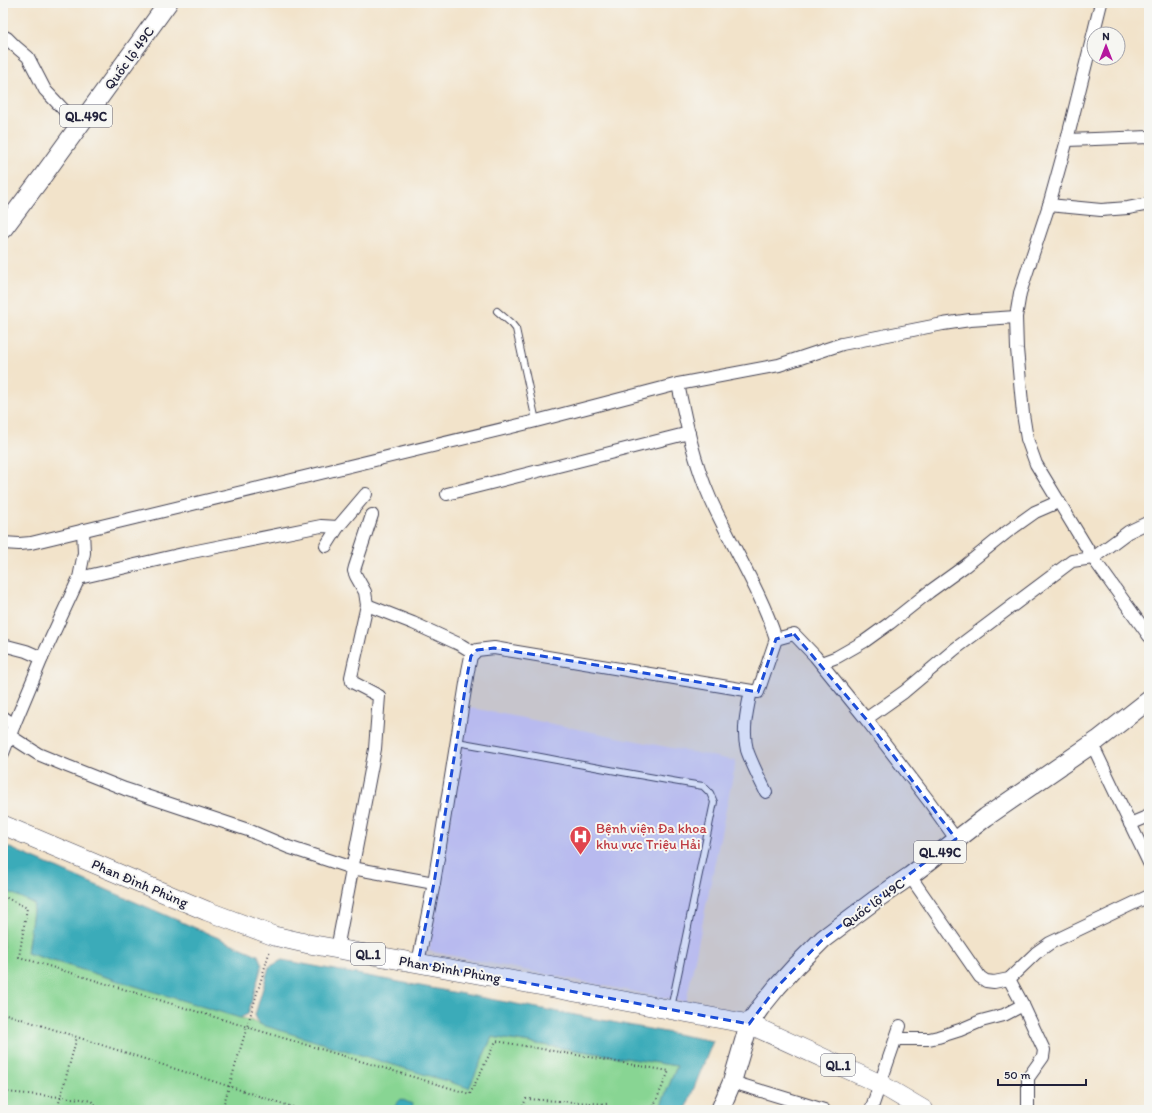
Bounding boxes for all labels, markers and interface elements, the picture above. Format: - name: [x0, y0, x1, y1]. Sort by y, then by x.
- street label: Quốc lộ 49C: [101, 23, 158, 93]
- north arrow: [1086, 26, 1126, 66]
- text: N: [1102, 30, 1110, 43]
- road number: QL.49C: [60, 105, 112, 127]
- place label: Bệnh viện Đa khoa khu vực Triệu Hải: [596, 820, 707, 853]
- hospital icon: Bệnh viện Đa khoa khu vực Triệu Hải: [567, 823, 593, 856]
- road number: QL.49C: [914, 841, 966, 863]
- street label: Phan Đình Phùng: [89, 855, 191, 912]
- street label: Quốc lộ 49C: [838, 875, 908, 932]
- road number: QL.1: [351, 943, 385, 965]
- street label: Phan Đình Phùng: [398, 952, 503, 987]
- road number: QL.1: [821, 1054, 855, 1076]
- scale bar: [998, 1061, 1086, 1087]
- text: 50 m: [1004, 1068, 1030, 1082]

